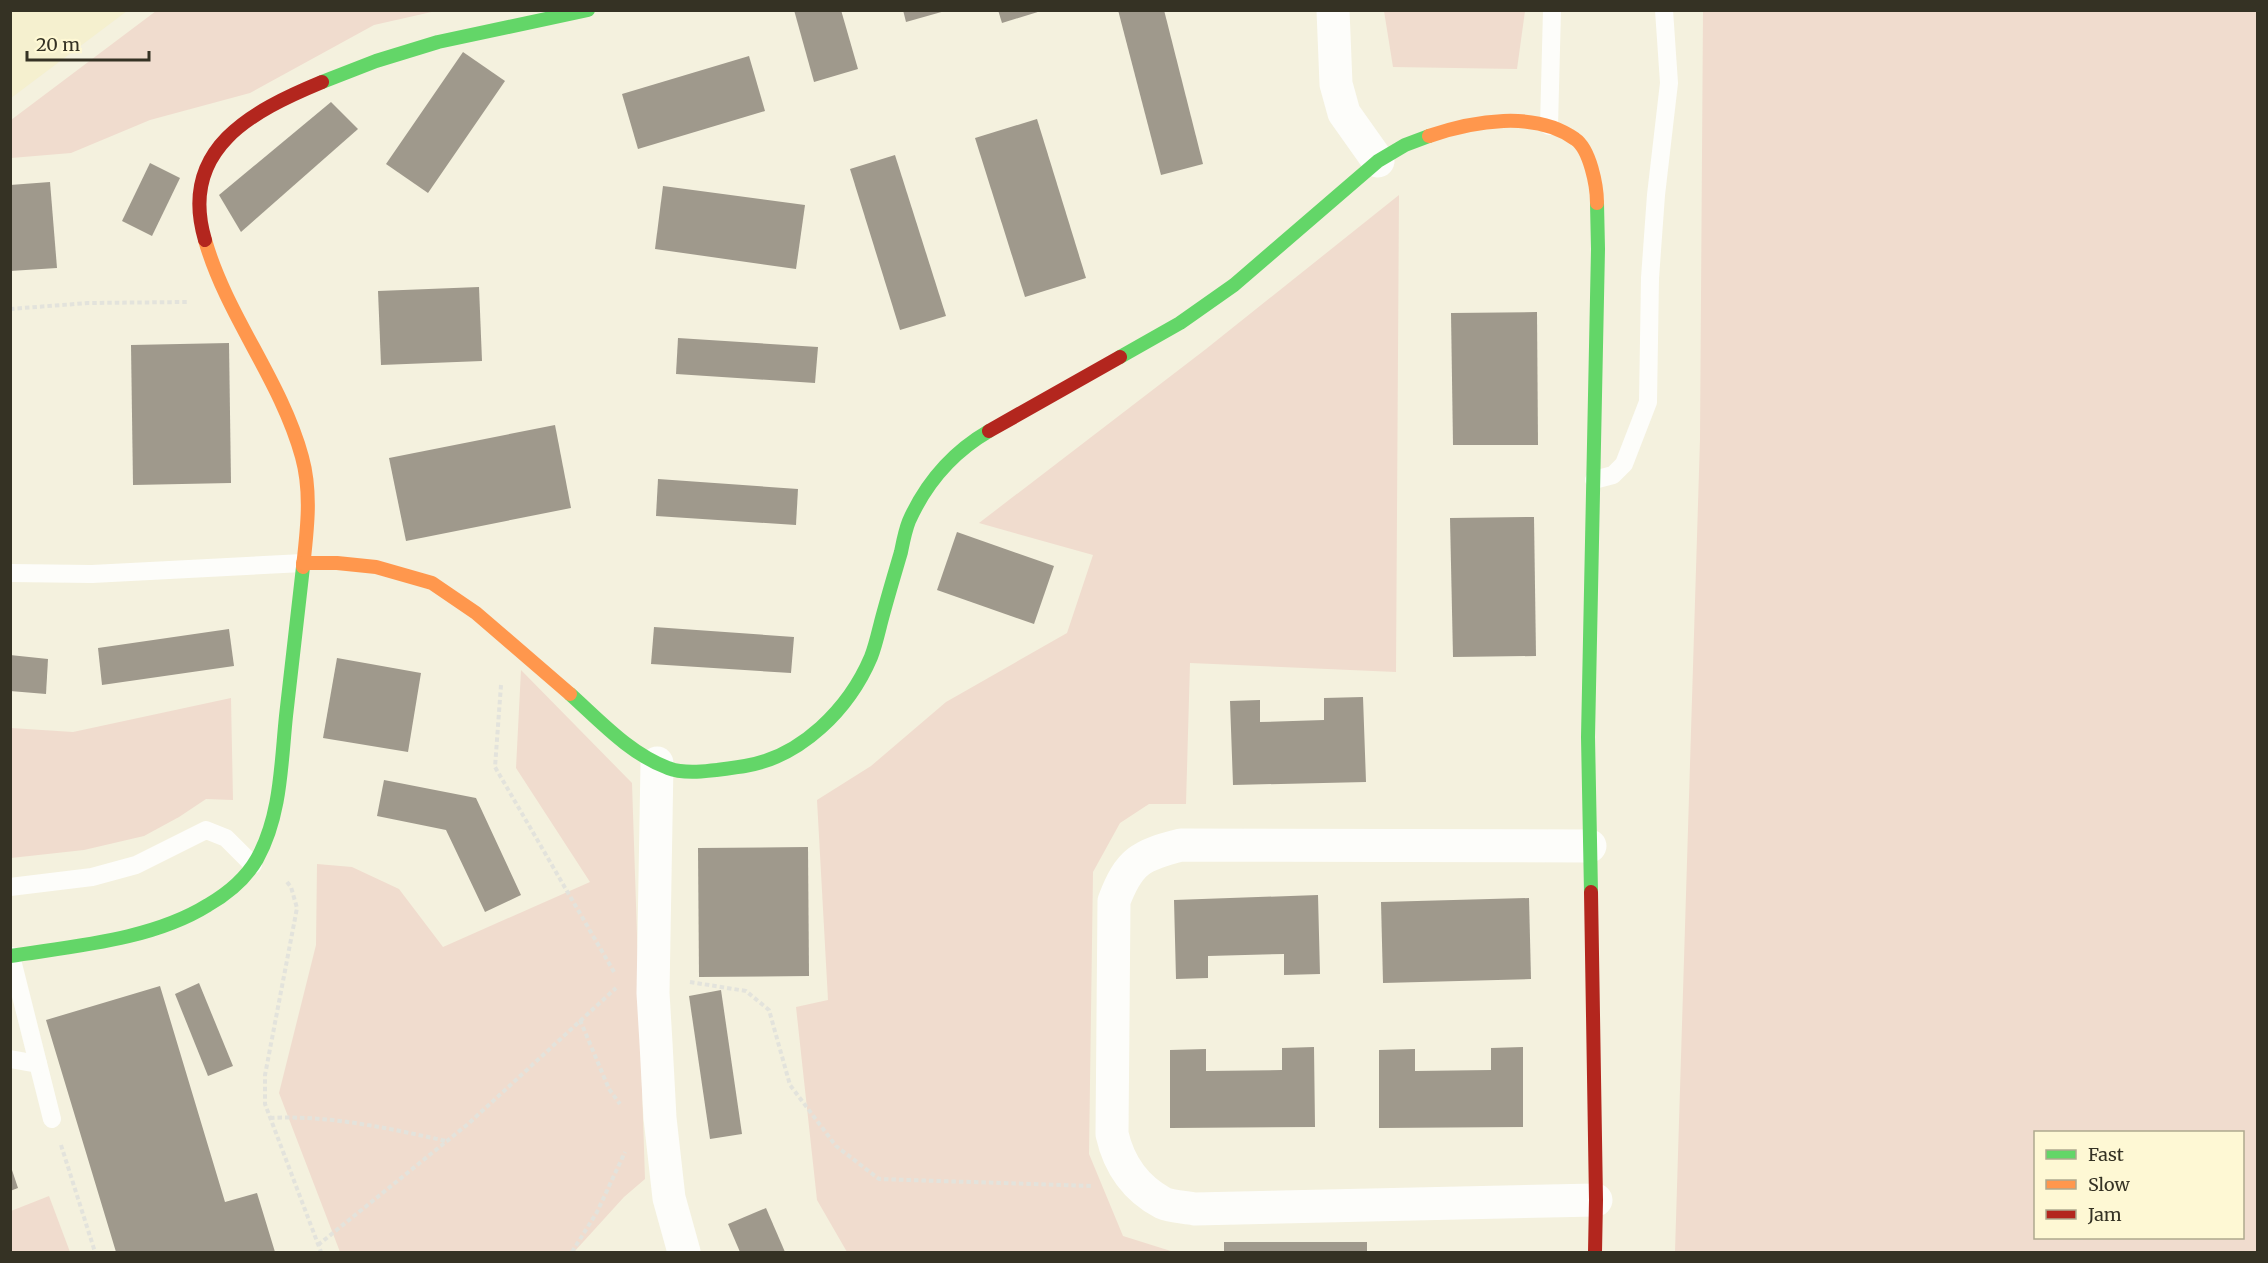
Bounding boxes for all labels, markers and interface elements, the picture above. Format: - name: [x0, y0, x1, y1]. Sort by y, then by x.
- scale bar: [27, 24, 148, 62]
- text: 20 m: [36, 33, 80, 56]
- legend: [2034, 1131, 2244, 1239]
- text: Fast: [2088, 1143, 2124, 1166]
- text: Slow: [2088, 1173, 2131, 1196]
- text: Jam: [2087, 1203, 2122, 1226]

